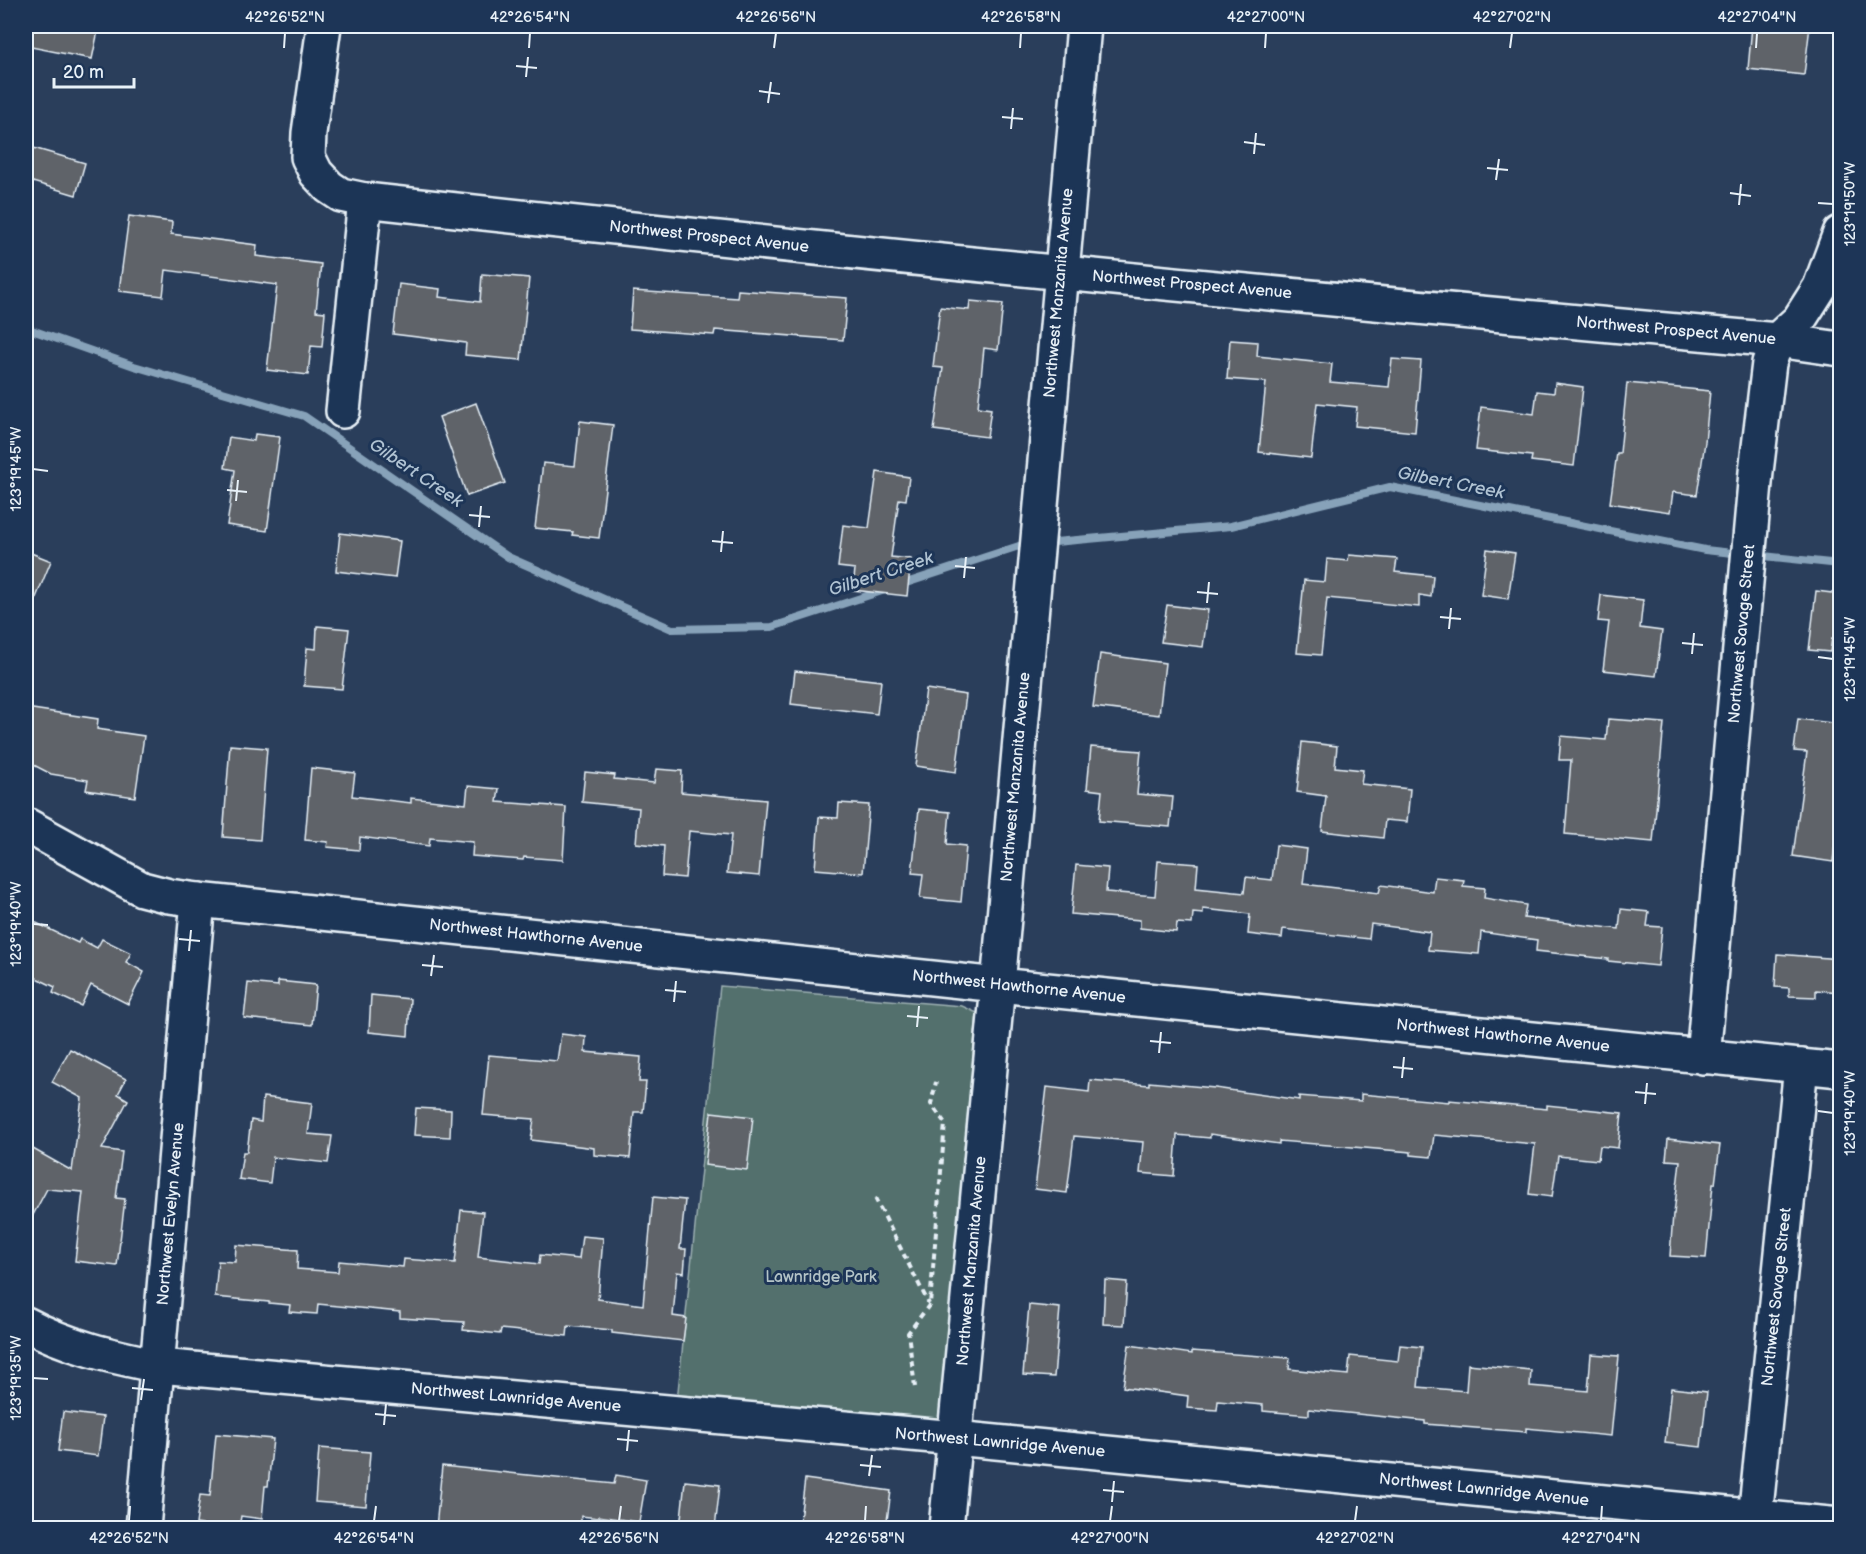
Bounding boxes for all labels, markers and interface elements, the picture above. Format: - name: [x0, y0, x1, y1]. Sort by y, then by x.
- text: 42°26'52"N: [245, 8, 325, 27]
- text: 42°26'54"N: [490, 8, 570, 27]
- text: 42°26'56"N: [736, 8, 816, 27]
- text: 42°26'58"N: [981, 8, 1061, 27]
- text: 42°27'00"N: [1227, 8, 1305, 27]
- text: 42°27'02"N: [1473, 8, 1551, 27]
- text: 42°27'04"N: [1718, 8, 1796, 27]
- scale bar: [54, 51, 134, 89]
- text: 20 m: [63, 62, 104, 83]
- text: 123°19'50"W: [1841, 161, 1860, 246]
- street label: Northwest Manzanita Avenue: [1040, 187, 1078, 399]
- street label: Northwest Prospect Avenue: [608, 217, 810, 257]
- street label: Northwest Prospect Avenue: [1091, 267, 1293, 303]
- street label: Northwest Prospect Avenue: [1575, 313, 1777, 349]
- text: 123°19'45"W: [7, 426, 26, 512]
- water label: Gilbert Creek: [365, 434, 468, 513]
- water label: Gilbert Creek: [1396, 462, 1507, 504]
- street label: Northwest Savage Street: [1725, 544, 1759, 724]
- water label: Gilbert Creek: [826, 547, 937, 601]
- text: 123°19'45"W: [1841, 616, 1860, 702]
- street label: Northwest Manzanita Avenue: [997, 671, 1035, 883]
- text: 123°19'40"W: [7, 881, 26, 967]
- street label: Northwest Hawthorne Avenue: [428, 915, 644, 957]
- street label: Northwest Hawthorne Avenue: [911, 966, 1127, 1008]
- street label: Northwest Hawthorne Avenue: [1395, 1015, 1611, 1057]
- text: 123°19'40"W: [1841, 1070, 1860, 1156]
- street label: Northwest Evelyn Avenue: [154, 1121, 188, 1306]
- street label: Northwest Manzanita Avenue: [953, 1155, 991, 1367]
- street label: Northwest Savage Street: [1758, 1207, 1796, 1387]
- park label: Lawnridge Park: [765, 1268, 877, 1287]
- text: 123°19'35"W: [7, 1335, 26, 1421]
- street label: Northwest Lawnridge Avenue: [410, 1379, 622, 1417]
- street label: Northwest Lawnridge Avenue: [894, 1424, 1106, 1462]
- street label: Northwest Lawnridge Avenue: [1378, 1470, 1590, 1511]
- text: 42°26'52"N: [89, 1529, 169, 1548]
- text: 42°26'54"N: [334, 1529, 414, 1548]
- text: 42°26'56"N: [579, 1529, 659, 1548]
- text: 42°26'58"N: [825, 1529, 905, 1548]
- text: 42°27'00"N: [1071, 1529, 1149, 1548]
- text: 42°27'02"N: [1316, 1529, 1394, 1548]
- text: 42°27'04"N: [1562, 1529, 1640, 1548]

